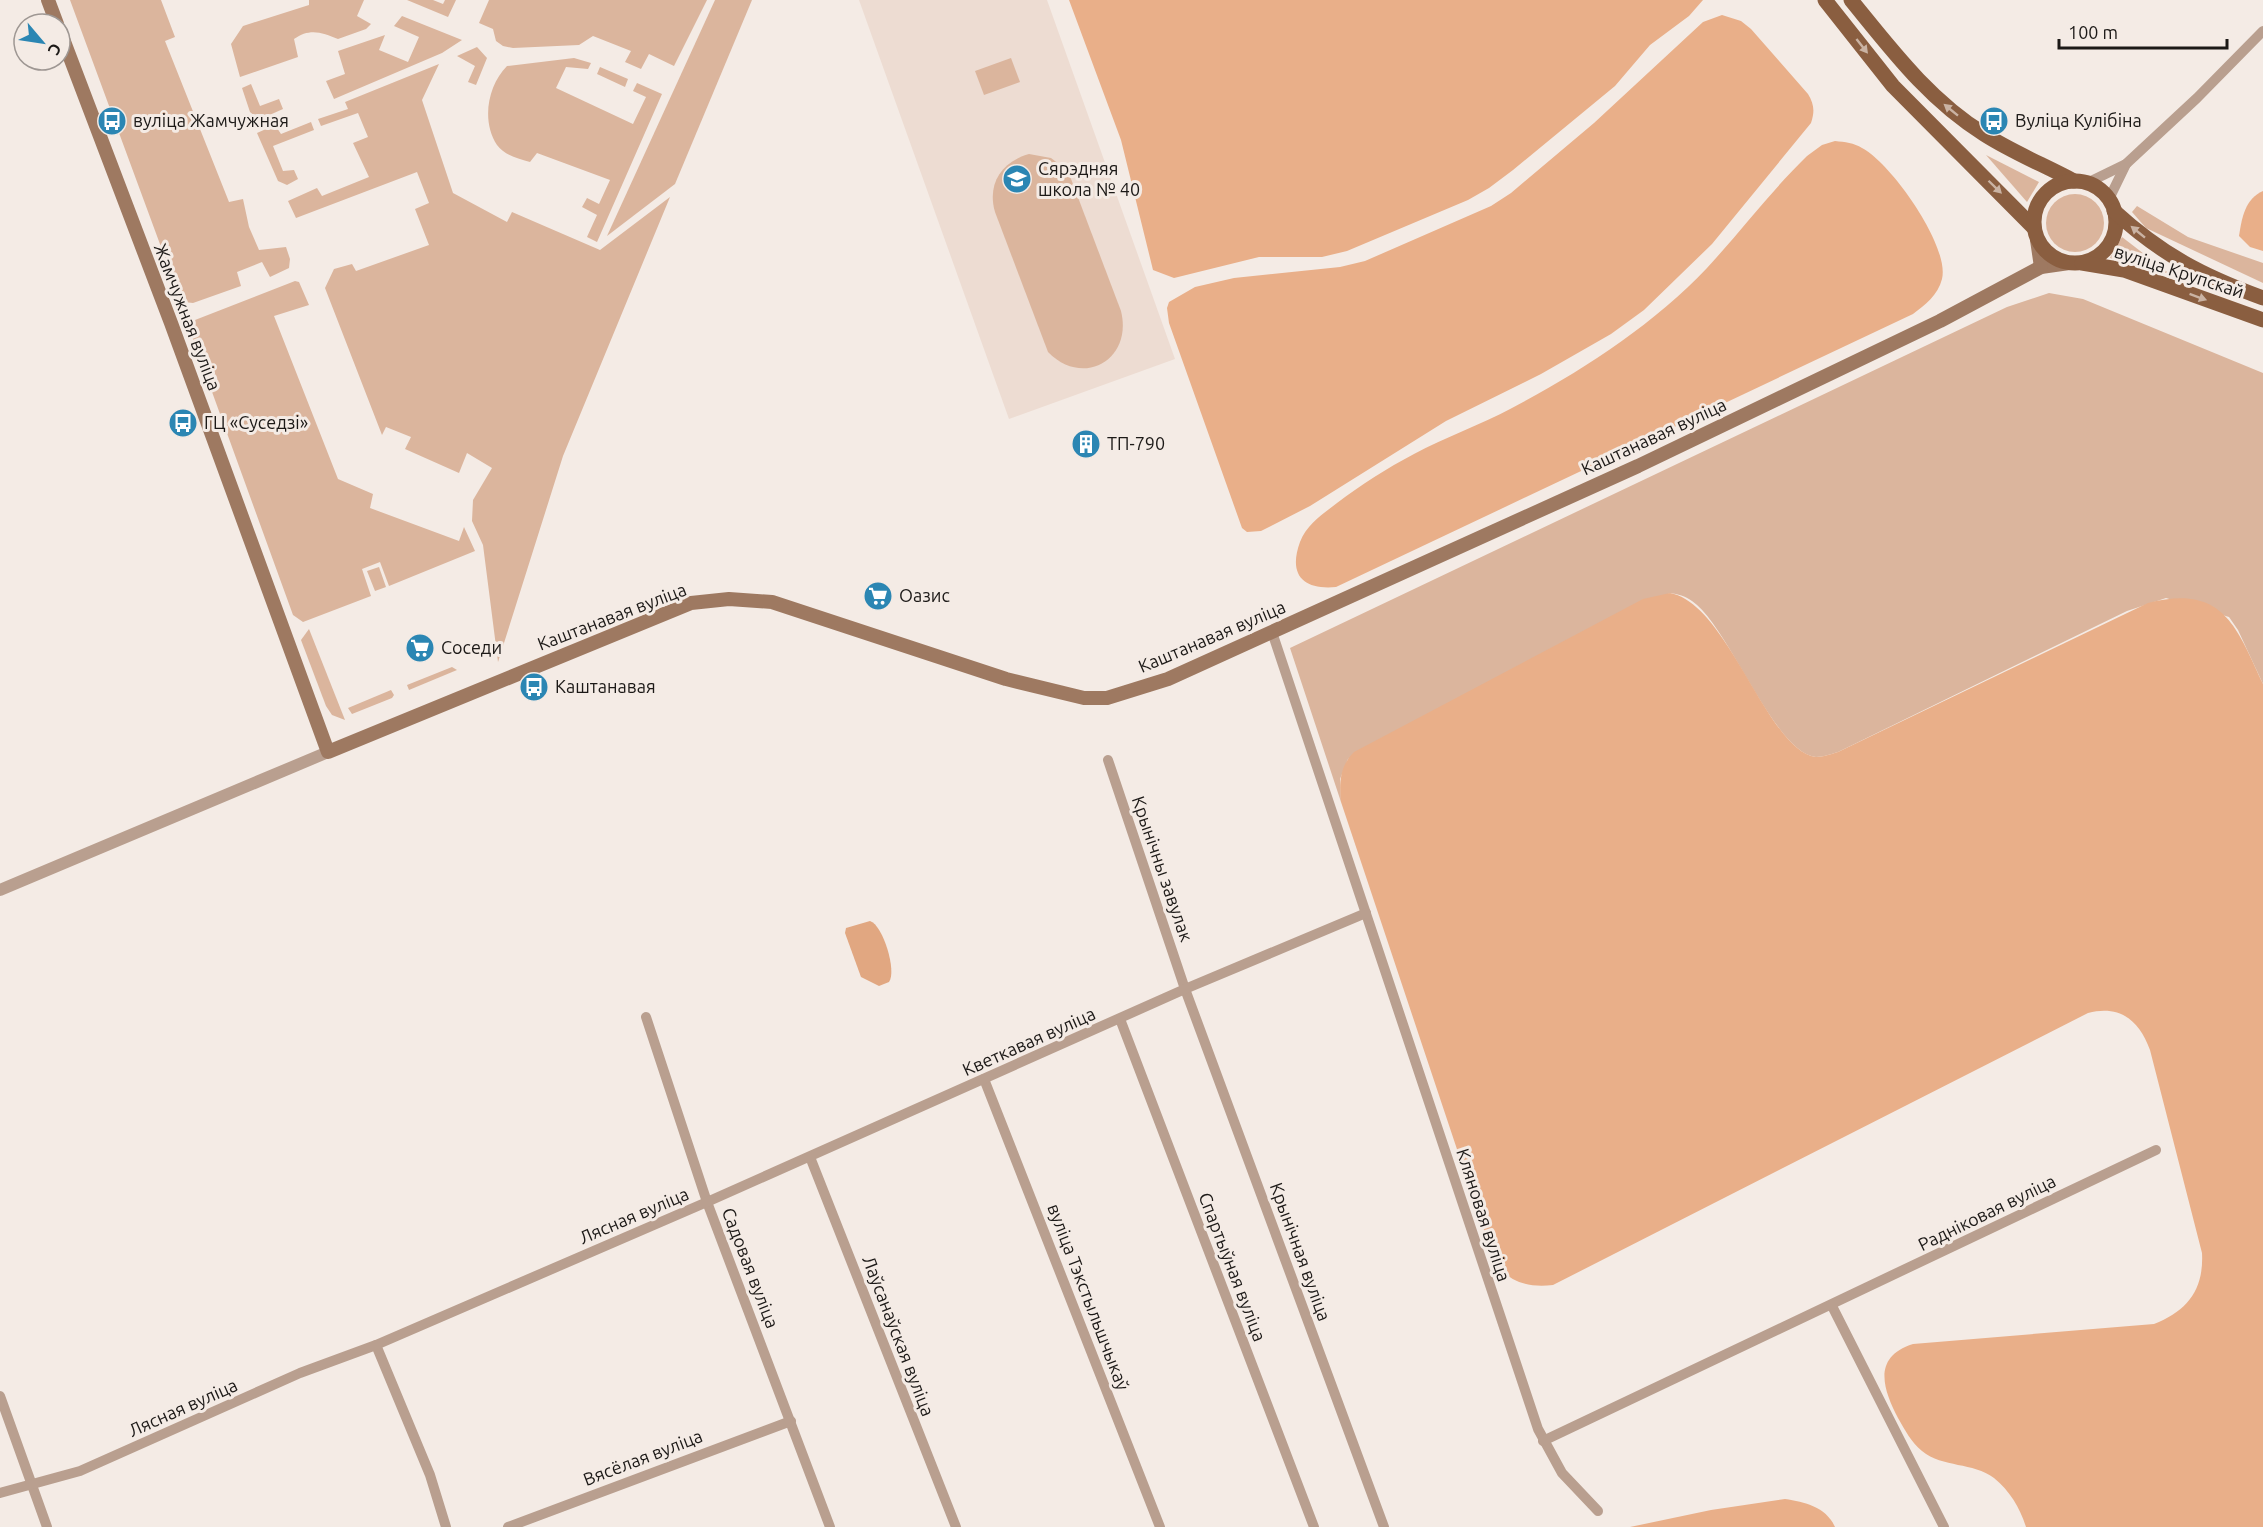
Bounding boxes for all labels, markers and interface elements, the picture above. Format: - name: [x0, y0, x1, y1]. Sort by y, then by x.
- north arrow: [12, 12, 72, 72]
- scale bar: [2059, 12, 2227, 50]
- text: 100 m: [2068, 22, 2118, 42]
- one-way arrow: [1855, 38, 1868, 54]
- text: С: [45, 40, 65, 58]
- one-way arrow: [1943, 103, 1959, 116]
- bus stop icon: вуліца Жамчужная: [96, 105, 128, 137]
- bus stop icon: Вуліца Кулібіна: [1978, 105, 2010, 137]
- place label: вуліца Жамчужная: [133, 110, 289, 130]
- place label: Вуліца Кулібіна: [2015, 110, 2142, 130]
- place label: Сярэдняя школа № 40: [1038, 158, 1140, 199]
- school or university icon: Сярэдняя школа № 40: [1001, 163, 1033, 195]
- one-way arrow: [1988, 180, 2002, 194]
- one-way arrow: [2130, 225, 2146, 238]
- street label: Жамчужная вуліца: [151, 240, 225, 393]
- street label: вуліца Крупскай: [2112, 241, 2247, 301]
- one-way arrow: [2189, 293, 2207, 302]
- street label: Каштанавая вуліца: [1578, 394, 1729, 478]
- bus stop icon: ГЦ «Суседзі»: [167, 407, 199, 439]
- place label: ГЦ «Суседзі»: [204, 412, 308, 432]
- building icon: ТП-790: [1070, 428, 1102, 460]
- place label: ТП-790: [1107, 433, 1165, 453]
- street label: Каштанавая вуліца: [534, 578, 689, 654]
- supermarket icon: Оазис: [862, 580, 894, 612]
- place label: Оазис: [899, 585, 950, 605]
- street label: Каштанавая вуліца: [1135, 596, 1288, 676]
- supermarket icon: Соседи: [404, 632, 436, 664]
- place label: Соседи: [441, 637, 502, 657]
- bus stop icon: Каштанавая: [518, 671, 550, 703]
- place label: Каштанавая: [555, 676, 656, 696]
- street label: Крынічны завулак: [1129, 793, 1197, 944]
- street label: Кветкавая вуліца: [959, 1003, 1098, 1079]
- street label: Кляновая вуліца: [1453, 1146, 1515, 1284]
- street label: Радніковая вуліца: [1914, 1170, 2059, 1254]
- street label: Крынічная вуліца: [1267, 1180, 1335, 1324]
- street label: Лясная вуліца: [576, 1183, 691, 1247]
- street label: Спартыўная вуліца: [1195, 1189, 1271, 1344]
- street label: вуліца Тэкстыльшчыкаў: [1044, 1201, 1134, 1393]
- street label: Садовая вуліца: [719, 1205, 783, 1331]
- street label: Лаўсанаўская вуліца: [859, 1253, 939, 1419]
- street label: Лясная вуліца: [125, 1374, 240, 1440]
- street label: Вясёлая вуліца: [580, 1425, 705, 1489]

